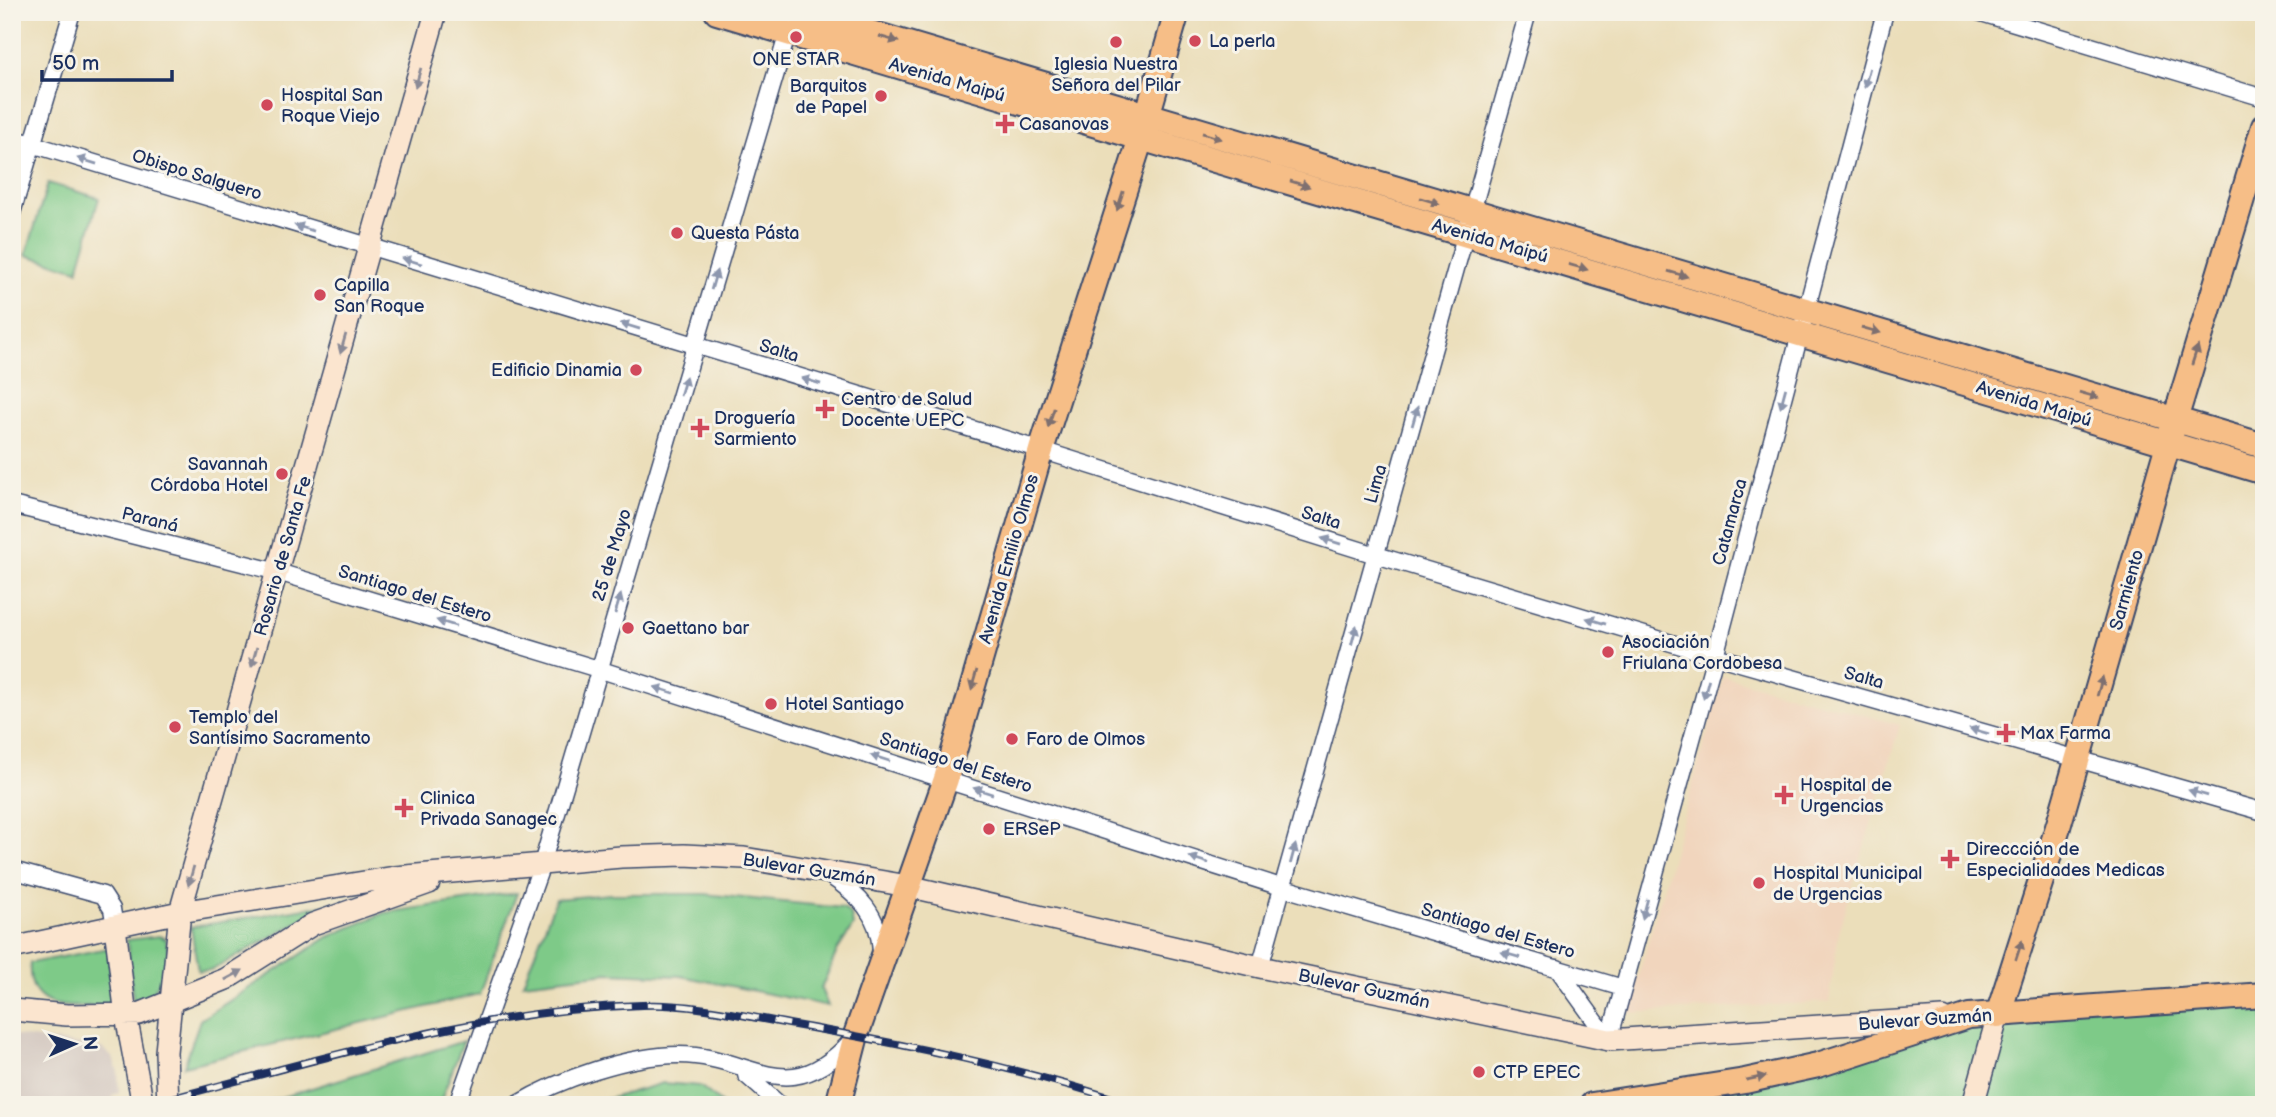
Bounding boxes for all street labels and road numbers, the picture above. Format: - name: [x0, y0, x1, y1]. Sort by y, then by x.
- street label: Avenida Maipú: [887, 53, 1007, 107]
- street label: Obispo Salguero: [130, 145, 264, 205]
- street label: Avenida Maipú: [1430, 214, 1550, 268]
- street label: Salta: [757, 335, 801, 367]
- street label: Avenida Maipú: [1974, 376, 2094, 432]
- street label: Lima: [1360, 462, 1392, 506]
- street label: Avenida Emilio Olmos: [975, 472, 1043, 646]
- street label: Rosario de Santa Fe: [250, 473, 316, 638]
- street label: Catamarca: [1708, 476, 1752, 568]
- street label: Salta: [1299, 502, 1343, 534]
- street label: Paraná: [120, 503, 180, 537]
- street label: 25 de Mayo: [588, 506, 636, 604]
- street label: Sarmiento: [2106, 547, 2148, 633]
- street label: Santiago del Estero: [336, 561, 494, 627]
- street label: Salta: [1842, 662, 1886, 694]
- street label: Santiago del Estero: [877, 728, 1035, 798]
- street label: Bulevar Guzmán: [741, 849, 877, 891]
- street label: Santiago del Estero: [1419, 899, 1577, 963]
- street label: Bulevar Guzmán: [1296, 965, 1432, 1013]
- street label: Bulevar Guzmán: [1857, 1005, 1993, 1035]

